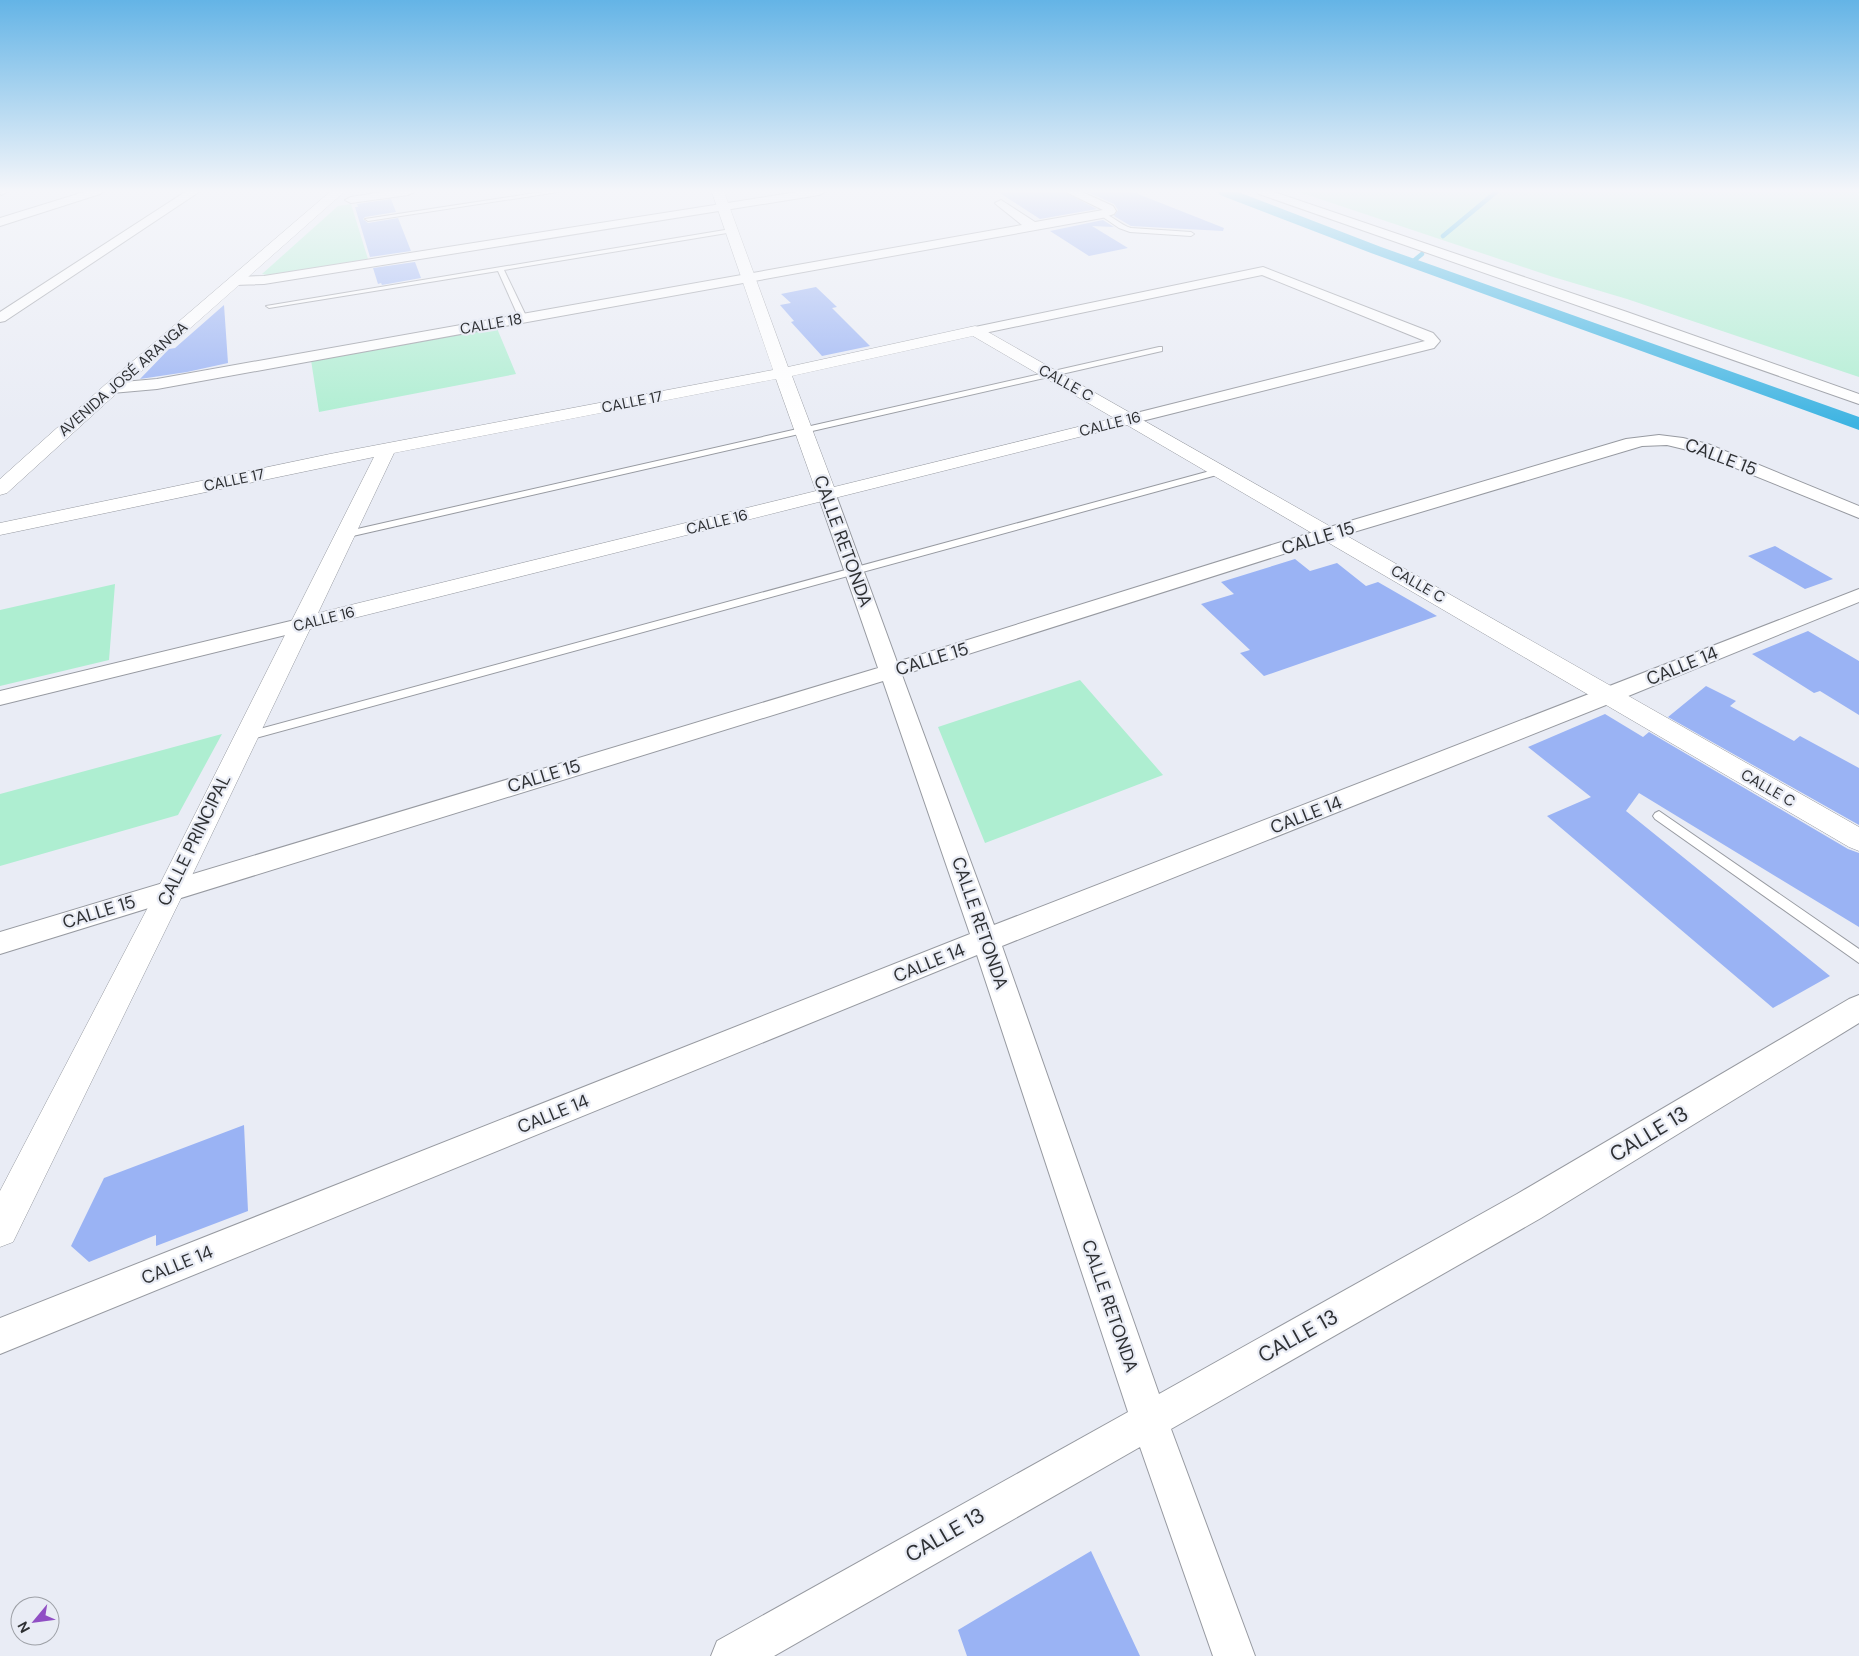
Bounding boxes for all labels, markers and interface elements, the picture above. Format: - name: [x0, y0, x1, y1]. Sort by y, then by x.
- street label: CALLE 18: [458, 309, 524, 339]
- street label: AVENIDA JOSÉ ARANGA: [54, 317, 192, 441]
- street label: CALLE C: [1035, 360, 1097, 406]
- street label: CALLE 17: [600, 386, 664, 418]
- street label: CALLE 16: [1077, 407, 1143, 441]
- street label: CALLE 15: [1682, 432, 1760, 482]
- street label: CALLE 17: [202, 464, 266, 496]
- street label: CALLE RETONDA: [808, 472, 878, 610]
- street label: CALLE 16: [684, 505, 750, 539]
- street label: CALLE 15: [1279, 516, 1357, 560]
- street label: CALLE C: [1387, 560, 1449, 608]
- street label: CALLE 16: [291, 602, 357, 636]
- street label: CALLE 15: [893, 637, 971, 681]
- street label: CALLE 14: [1643, 641, 1721, 691]
- street label: CALLE 15: [505, 754, 583, 798]
- street label: CALLE C: [1737, 764, 1799, 812]
- street label: CALLE PRINCIPAL: [152, 770, 236, 910]
- street label: CALLE 14: [1267, 790, 1345, 840]
- street label: CALLE RETONDA: [946, 854, 1014, 992]
- street label: CALLE 15: [60, 890, 138, 934]
- street label: CALLE 14: [890, 938, 968, 988]
- street label: CALLE 14: [514, 1089, 592, 1139]
- street label: CALLE 13: [1604, 1100, 1694, 1168]
- street label: CALLE RETONDA: [1076, 1237, 1144, 1375]
- street label: CALLE 14: [138, 1240, 216, 1290]
- street label: CALLE 13: [1253, 1303, 1343, 1369]
- street label: CALLE 13: [900, 1501, 990, 1569]
- north arrow: [10, 1596, 60, 1646]
- text: N: [13, 1618, 34, 1636]

